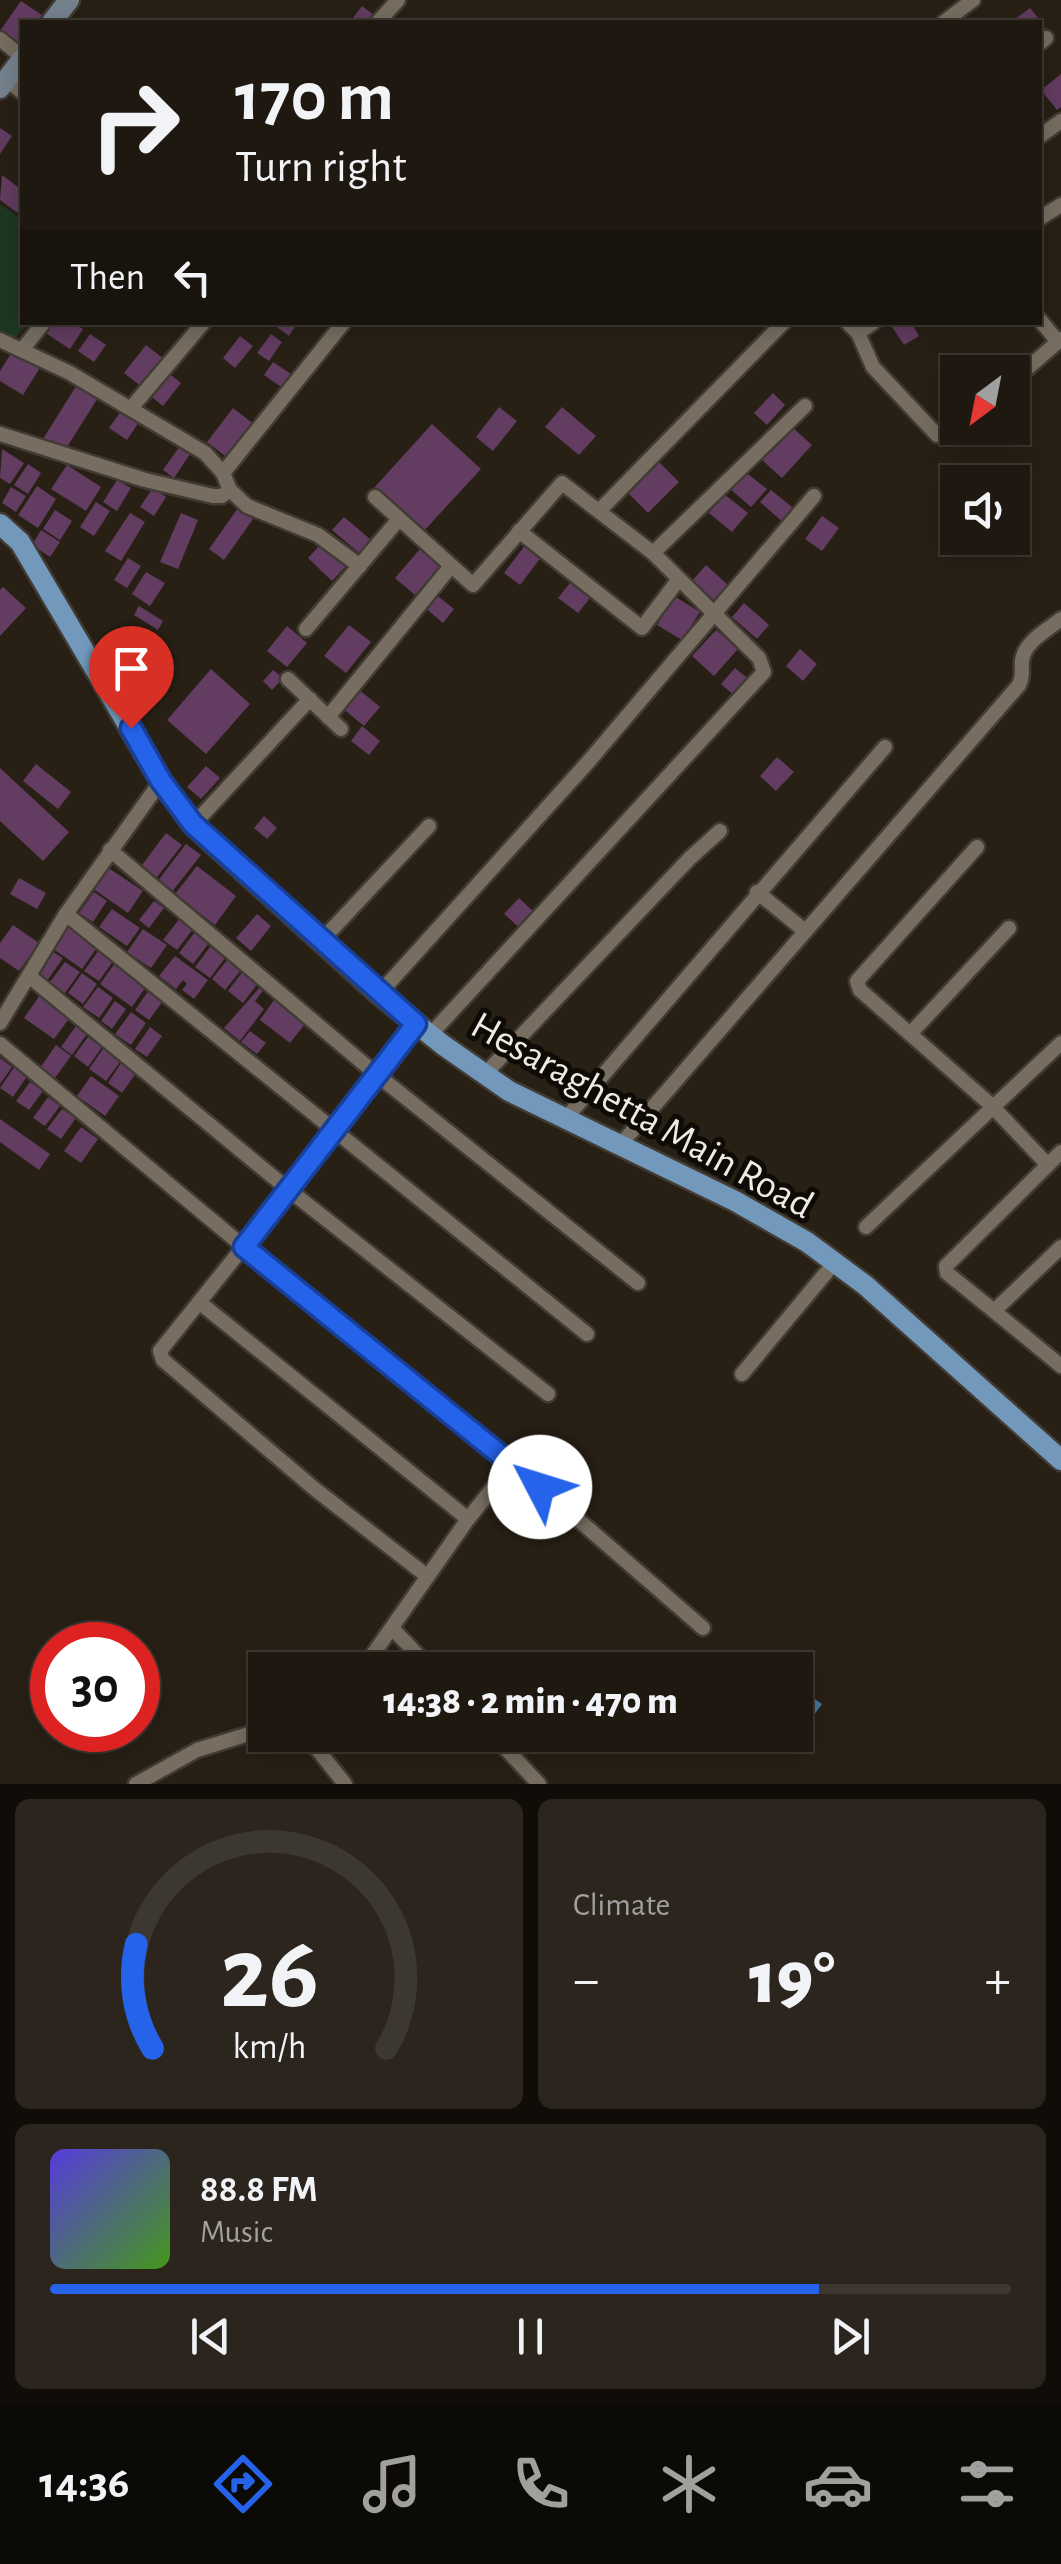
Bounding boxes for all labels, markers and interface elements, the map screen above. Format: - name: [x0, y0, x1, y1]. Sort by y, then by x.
- icon: right: [70, 60, 200, 190]
- text: 170 m: [235, 63, 394, 133]
- text: Turn right: [235, 145, 407, 190]
- icon: left: [165, 250, 220, 305]
- text: Then: [70, 259, 145, 297]
- north arrow: [940, 355, 1030, 445]
- map controls: [940, 355, 1030, 555]
- button: sound: [940, 465, 1030, 555]
- pin: [89, 626, 174, 729]
- icon: arrive: [104, 641, 159, 696]
- street label: Hesaraghetta Main Road: [464, 1005, 820, 1226]
- position arrow: [488, 1435, 592, 1539]
- speed limit sign: 30: [30, 1622, 160, 1752]
- text: 14:38 · 2 min · 470 m: [383, 1683, 678, 1721]
- text: Climate: [573, 1889, 670, 1921]
- text: 26: [219, 1923, 319, 2027]
- text: 19°: [749, 1942, 835, 2017]
- text: −: [573, 1953, 599, 2008]
- text: +: [985, 1953, 1011, 2008]
- text: km/h: [232, 2029, 306, 2065]
- text: 88.8 FM: [200, 2171, 318, 2209]
- text: Music: [200, 2216, 273, 2248]
- icon: previous: [183, 2309, 238, 2364]
- icon: pause: [503, 2309, 558, 2364]
- icon: next: [823, 2309, 878, 2364]
- icon: directions: [208, 2449, 278, 2519]
- icon: music: [357, 2449, 427, 2519]
- icon: phone: [506, 2449, 576, 2519]
- icon: climate: [654, 2449, 724, 2519]
- icon: car: [803, 2449, 873, 2519]
- icon: filters: [952, 2449, 1022, 2519]
- text: 14:36: [39, 2461, 130, 2506]

